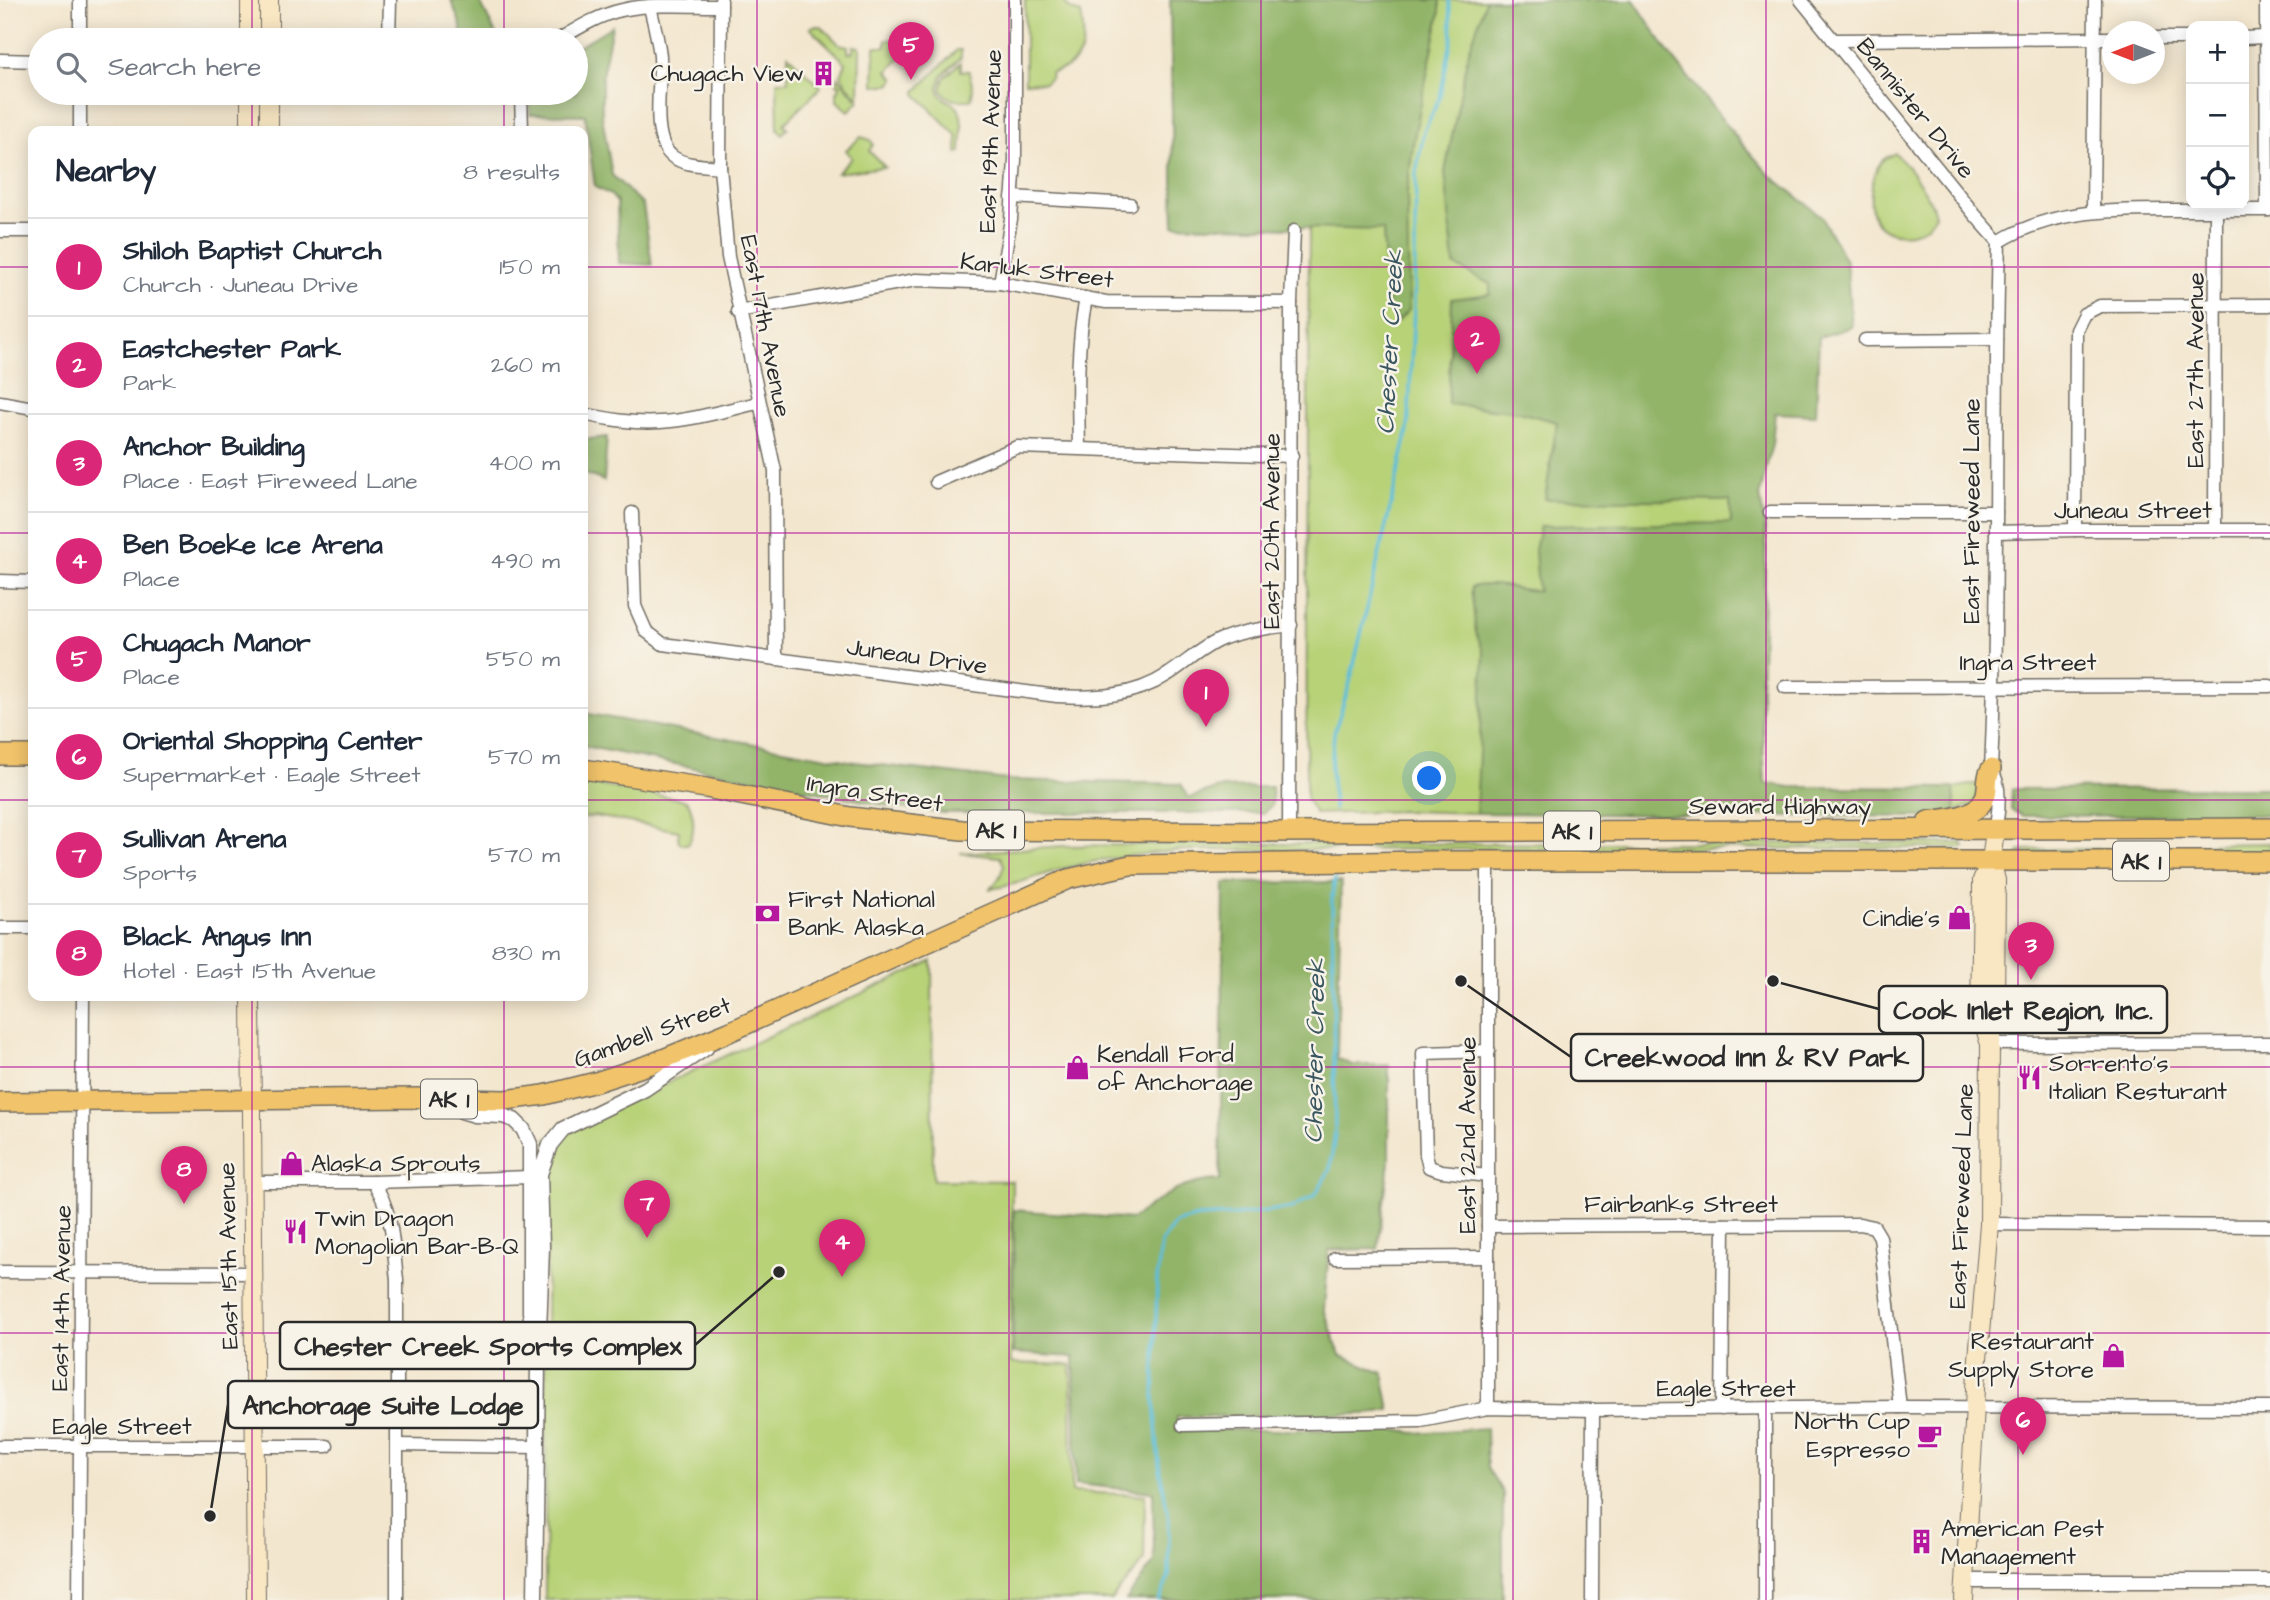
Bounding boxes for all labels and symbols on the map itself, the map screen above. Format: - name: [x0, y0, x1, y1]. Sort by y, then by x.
- north arrow: [2102, 21, 2165, 84]
- pin: 5: [888, 22, 934, 80]
- street label: Bannister Drive: [1848, 31, 1983, 186]
- street label: East 19th Avenue: [971, 49, 1011, 233]
- place label: Chugach View: [651, 57, 804, 92]
- building icon: Chugach View: [810, 59, 838, 87]
- street label: East 17th Avenue: [731, 232, 799, 420]
- street label: Karluk Street: [958, 245, 1116, 297]
- water label: Chester Creek: [1367, 248, 1413, 435]
- street label: East 27th Avenue: [2179, 272, 2213, 468]
- pin: 2: [1454, 316, 1500, 374]
- street label: East Fireweed Lane: [1955, 398, 1989, 624]
- street label: East 20th Avenue: [1255, 433, 1289, 629]
- street label: Juneau Street: [2054, 494, 2212, 528]
- street label: Juneau Drive: [844, 630, 989, 684]
- street label: Ingra Street: [1959, 646, 2097, 681]
- pin: 1: [1183, 669, 1229, 727]
- your location: [1412, 761, 1446, 795]
- street label: Ingra Street: [804, 766, 946, 823]
- street label: Seward Highway: [1689, 790, 1871, 825]
- road number: AK 1: [968, 810, 1024, 850]
- road number: AK 1: [1544, 811, 1600, 850]
- road number: AK 1: [2113, 842, 2169, 880]
- place label: First National Bank Alaska: [788, 883, 935, 945]
- bank icon: First National Bank Alaska: [754, 899, 782, 927]
- place label: Cindie's: [1863, 902, 1940, 936]
- shop icon: Cindie's: [1946, 904, 1974, 932]
- pin: 3: [2008, 922, 2054, 980]
- water label: Chester Creek: [1295, 957, 1335, 1144]
- callout: Cook Inlet Region, Inc.: [1879, 986, 2167, 1033]
- street label: Gambell Street: [569, 989, 736, 1077]
- text: Cook Inlet Region, Inc.: [1893, 993, 2153, 1032]
- callout: Creekwood Inn & RV Park: [1571, 1034, 1923, 1081]
- street label: East 22nd Avenue: [1451, 1036, 1485, 1234]
- place label: Kendall Ford of Anchorage: [1097, 1038, 1253, 1101]
- text: Creekwood Inn & RV Park: [1585, 1040, 1910, 1076]
- place label: Sorrento's Italian Resturant: [2049, 1047, 2227, 1109]
- shop icon: Kendall Ford of Anchorage: [1063, 1054, 1091, 1082]
- restaurant icon: Sorrento's Italian Resturant: [2015, 1063, 2043, 1091]
- road number: AK 1: [421, 1080, 477, 1118]
- street label: East Fireweed Lane: [1941, 1083, 1983, 1309]
- pin: 8: [161, 1146, 207, 1204]
- place label: Alaska Sprouts: [311, 1147, 480, 1181]
- shop icon: Alaska Sprouts: [277, 1149, 305, 1177]
- street label: East 15th Avenue: [210, 1162, 248, 1350]
- pin: 7: [624, 1180, 670, 1238]
- street label: Fairbanks Street: [1584, 1188, 1778, 1222]
- place label: Twin Dragon Mongolian Bar-B-Q: [315, 1202, 519, 1265]
- street label: East 14th Avenue: [43, 1205, 81, 1391]
- restaurant icon: Twin Dragon Mongolian Bar-B-Q: [281, 1218, 309, 1246]
- pin: 4: [819, 1219, 865, 1277]
- callout: Chester Creek Sports Complex: [280, 1322, 695, 1369]
- place label: Restaurant Supply Store: [1948, 1325, 2094, 1388]
- text: Chester Creek Sports Complex: [294, 1329, 682, 1365]
- shop icon: Restaurant Supply Store: [2100, 1341, 2128, 1369]
- street label: Eagle Street: [1656, 1372, 1796, 1407]
- callout: Anchorage Suite Lodge: [228, 1381, 538, 1428]
- text: Anchorage Suite Lodge: [242, 1388, 524, 1427]
- pin: 6: [2000, 1397, 2046, 1455]
- place label: North Cup Espresso: [1794, 1405, 1910, 1467]
- street label: Eagle Street: [52, 1410, 192, 1445]
- cafe icon: North Cup Espresso: [1916, 1421, 1944, 1449]
- place label: American Pest Management: [1941, 1512, 2104, 1575]
- building icon: American Pest Management: [1907, 1528, 1935, 1556]

